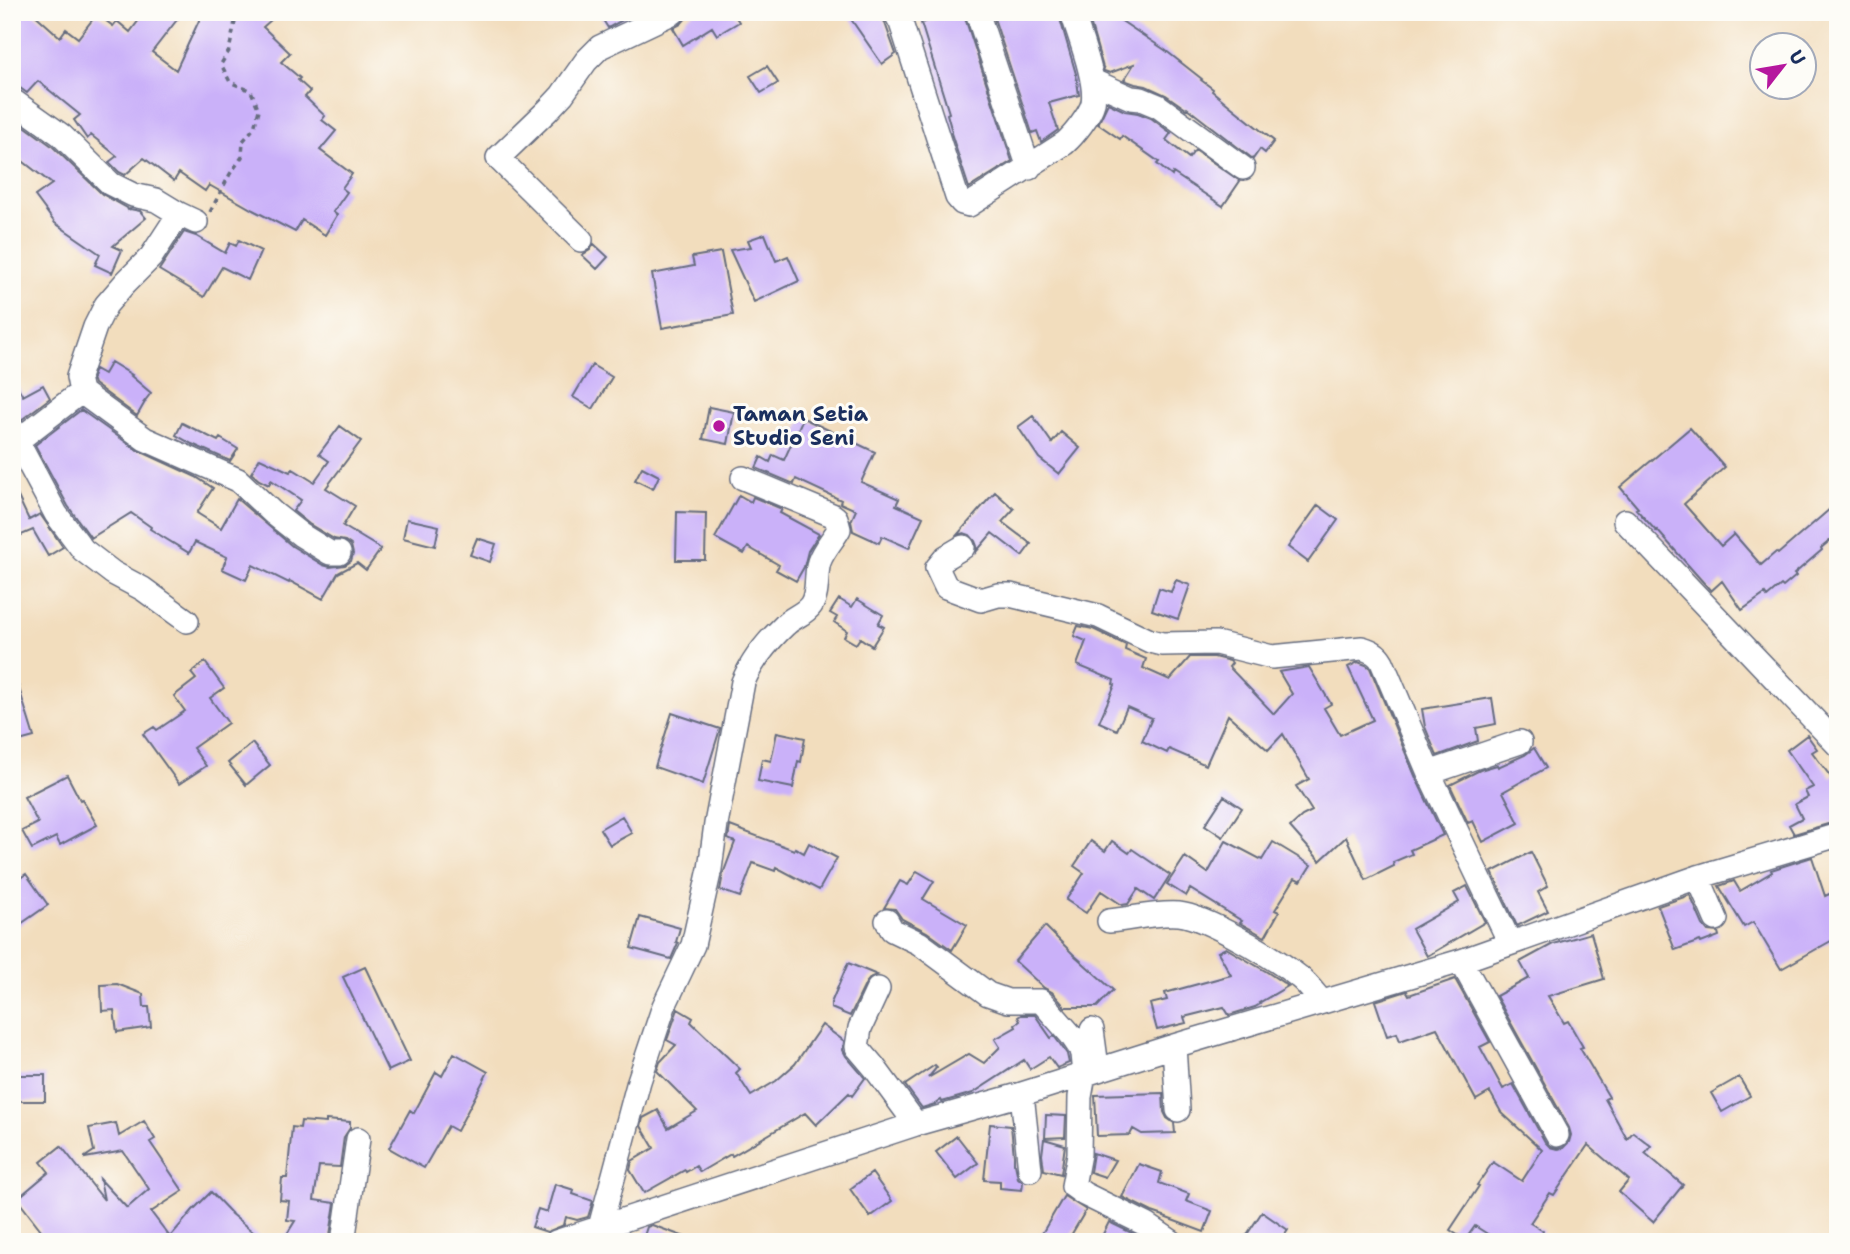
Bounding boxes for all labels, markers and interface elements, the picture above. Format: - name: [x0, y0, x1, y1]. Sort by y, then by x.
- north arrow: [1748, 32, 1818, 102]
- text: U: [1783, 45, 1811, 70]
- place label: Taman Setia Studio Seni: [733, 400, 869, 452]
- marker: Taman Setia Studio Seni: [711, 418, 727, 434]

